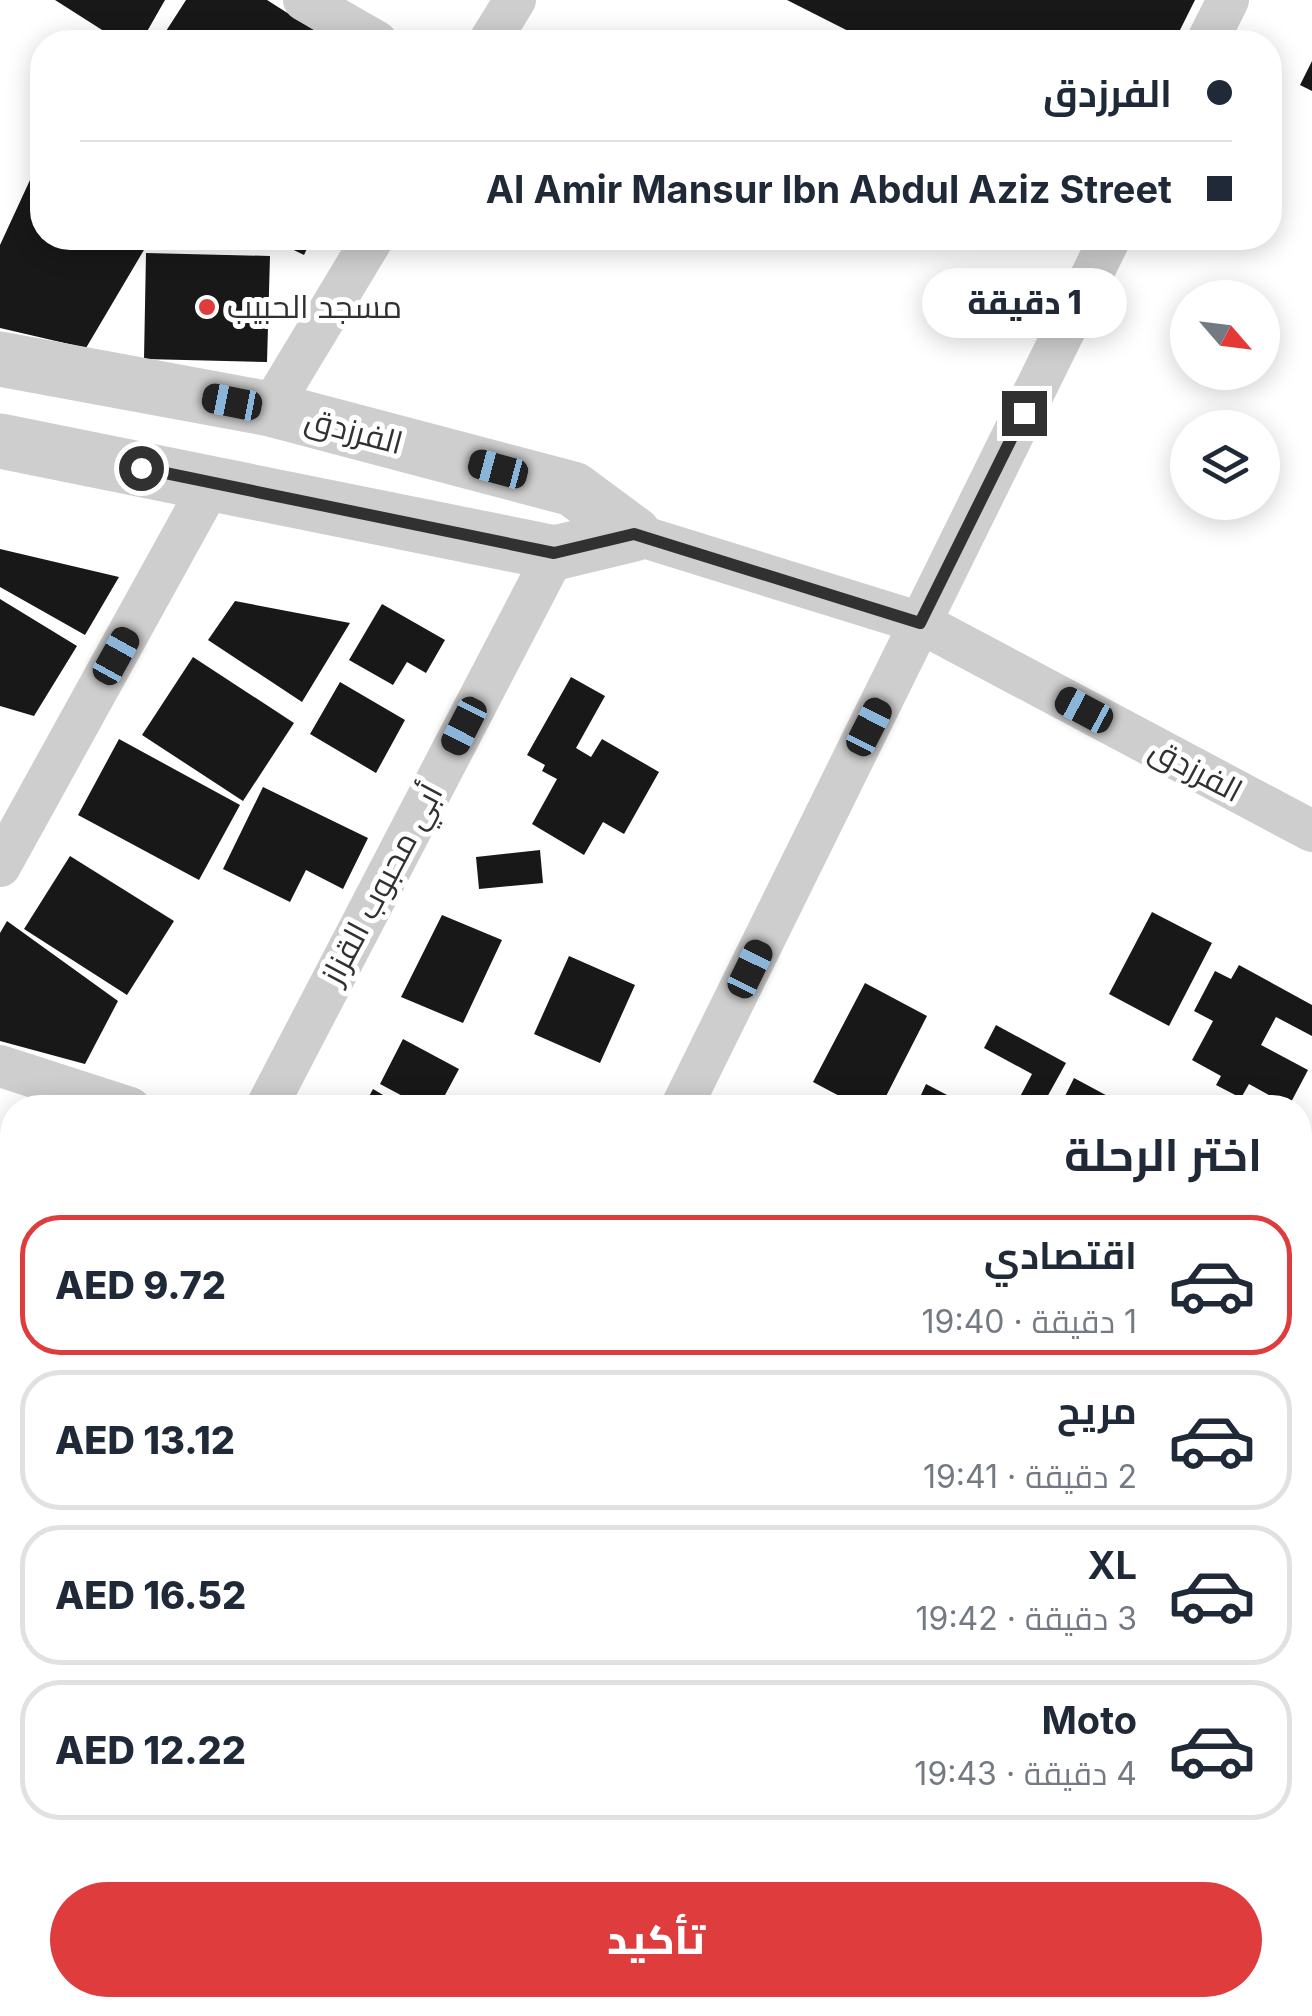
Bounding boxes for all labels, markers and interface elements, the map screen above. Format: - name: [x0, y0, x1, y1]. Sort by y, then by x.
- text: الفرزدق: [1043, 70, 1172, 116]
- text: Al Amir Mansur Ibn Abdul Aziz Street: [486, 166, 1172, 212]
- callout: 1 دقيقة: [922, 268, 1126, 338]
- north arrow: [1170, 280, 1280, 390]
- map controls: [1170, 280, 1280, 520]
- text: 1 دقيقة: [967, 283, 1082, 322]
- place label: مسجد الحبيب: [227, 287, 402, 326]
- marker: مسجد الحبيب: [196, 296, 218, 318]
- car: [200, 382, 264, 422]
- route end: [1002, 391, 1047, 436]
- street label: الفرزدق: [301, 399, 407, 463]
- button: layers: [1170, 410, 1280, 520]
- route start: [119, 446, 164, 491]
- car: [465, 447, 531, 491]
- car: [88, 622, 144, 690]
- car: [1050, 683, 1118, 737]
- car: [437, 692, 491, 760]
- car: [842, 693, 896, 761]
- street label: الفرزدق: [1143, 729, 1249, 811]
- street label: أبي محبوب القزاز: [312, 777, 456, 995]
- car: [723, 935, 777, 1003]
- text: اختر الرحلة: [1064, 1127, 1262, 1182]
- text: اقتصادي: [984, 1232, 1137, 1278]
- icon: car: [1167, 1240, 1257, 1330]
- text: AED 9.72: [55, 1262, 226, 1308]
- text: 1 دقيقة · 19:40: [922, 1302, 1137, 1341]
- text: مريح: [1057, 1387, 1137, 1433]
- icon: car: [1167, 1395, 1257, 1485]
- text: AED 13.12: [55, 1417, 235, 1463]
- text: 2 دقيقة · 19:41: [923, 1457, 1137, 1496]
- text: XL: [1087, 1542, 1137, 1588]
- icon: car: [1167, 1550, 1257, 1640]
- text: AED 16.52: [55, 1572, 246, 1618]
- text: 3 دقيقة · 19:42: [916, 1599, 1137, 1638]
- text: Moto: [1041, 1697, 1137, 1743]
- icon: car: [1167, 1705, 1257, 1795]
- text: AED 12.22: [55, 1727, 246, 1773]
- text: 4 دقيقة · 19:43: [914, 1754, 1137, 1793]
- button: تأكيد: [50, 1882, 1262, 1997]

